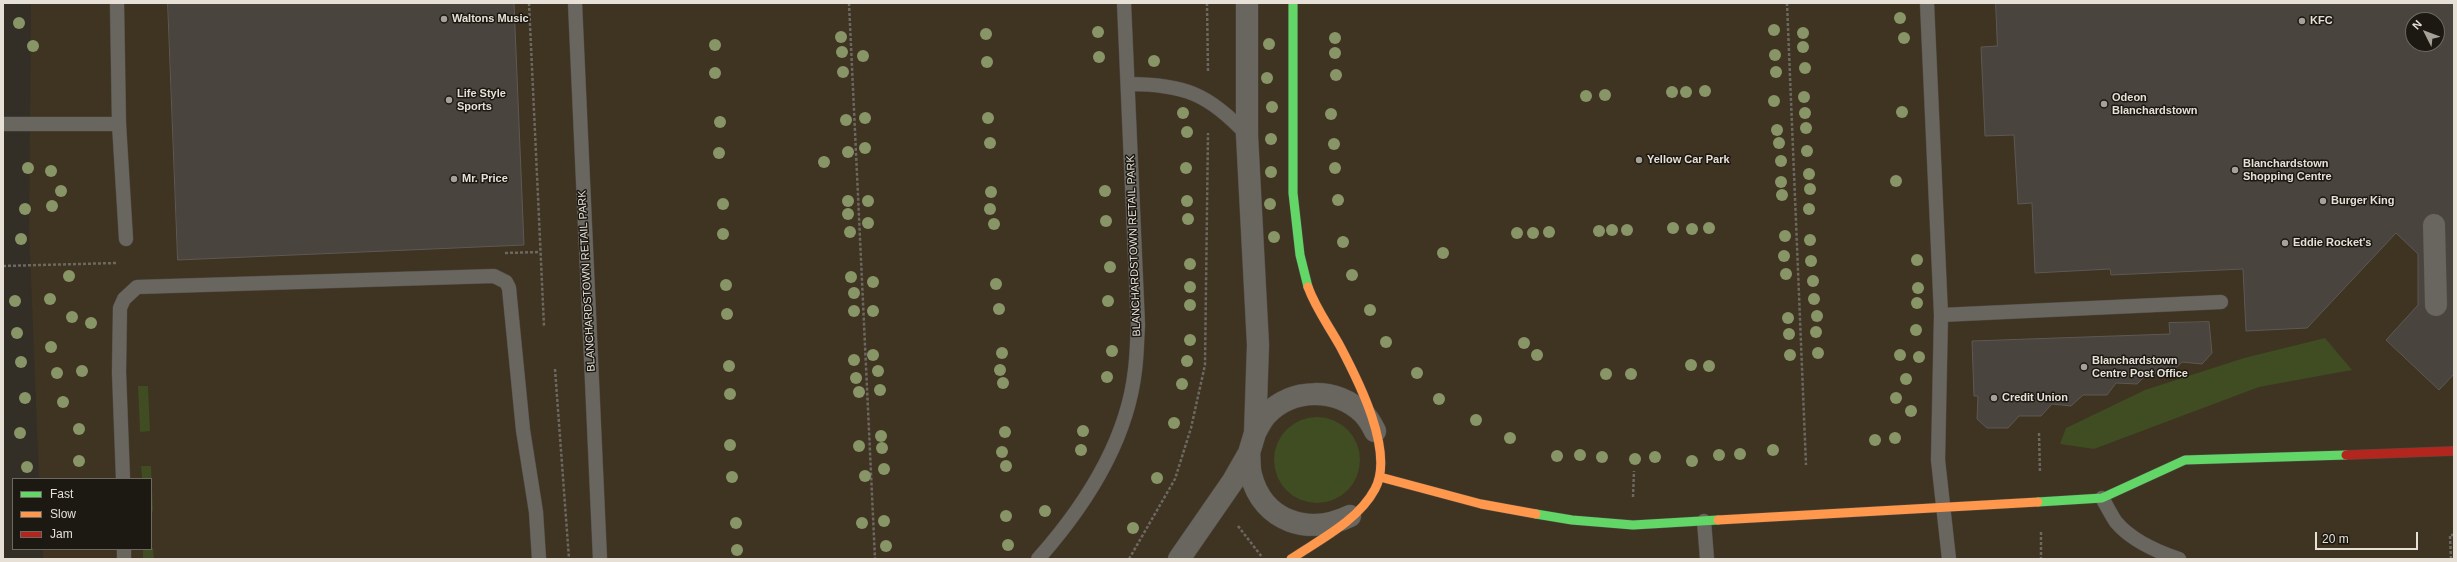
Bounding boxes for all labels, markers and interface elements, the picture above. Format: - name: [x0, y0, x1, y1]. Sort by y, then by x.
- place label: Waltons Music: [452, 12, 529, 26]
- north arrow: [2405, 12, 2445, 52]
- marker: Waltons Music: [439, 14, 449, 24]
- place label: KFC: [2310, 14, 2333, 28]
- marker: KFC: [2297, 16, 2307, 26]
- text: N: [2410, 18, 2424, 32]
- place label: Life Style Sports: [457, 87, 506, 113]
- place label: Odeon Blanchardstown: [2112, 91, 2198, 117]
- marker: Life Style Sports: [444, 95, 454, 105]
- marker: Odeon Blanchardstown: [2099, 99, 2109, 109]
- place label: Yellow Car Park: [1647, 153, 1730, 167]
- street label: BLANCHARDSTOWN RETAIL PARK: [1124, 155, 1144, 337]
- marker: Yellow Car Park: [1634, 155, 1644, 165]
- place label: Blanchardstown Shopping Centre: [2243, 157, 2332, 183]
- marker: Blanchardstown Shopping Centre: [2230, 165, 2240, 175]
- place label: Mr. Price: [462, 172, 508, 186]
- marker: Mr. Price: [449, 174, 459, 184]
- street label: BLANCHARDSTOWN RETAIL PARK: [576, 190, 598, 372]
- place label: Burger King: [2331, 194, 2395, 208]
- marker: Burger King: [2318, 196, 2328, 206]
- place label: Eddie Rocket's: [2293, 236, 2371, 250]
- marker: Eddie Rocket's: [2280, 238, 2290, 248]
- place label: Blanchardstown Centre Post Office: [2092, 354, 2188, 380]
- marker: Blanchardstown Centre Post Office: [2079, 362, 2089, 372]
- place label: Credit Union: [2002, 391, 2068, 405]
- marker: Credit Union: [1989, 393, 1999, 403]
- legend: [12, 478, 152, 550]
- text: Fast: [50, 487, 73, 501]
- text: Slow: [50, 507, 76, 521]
- scale bar: [2317, 524, 2420, 550]
- text: Jam: [50, 527, 73, 541]
- text: 20 m: [2322, 532, 2349, 546]

